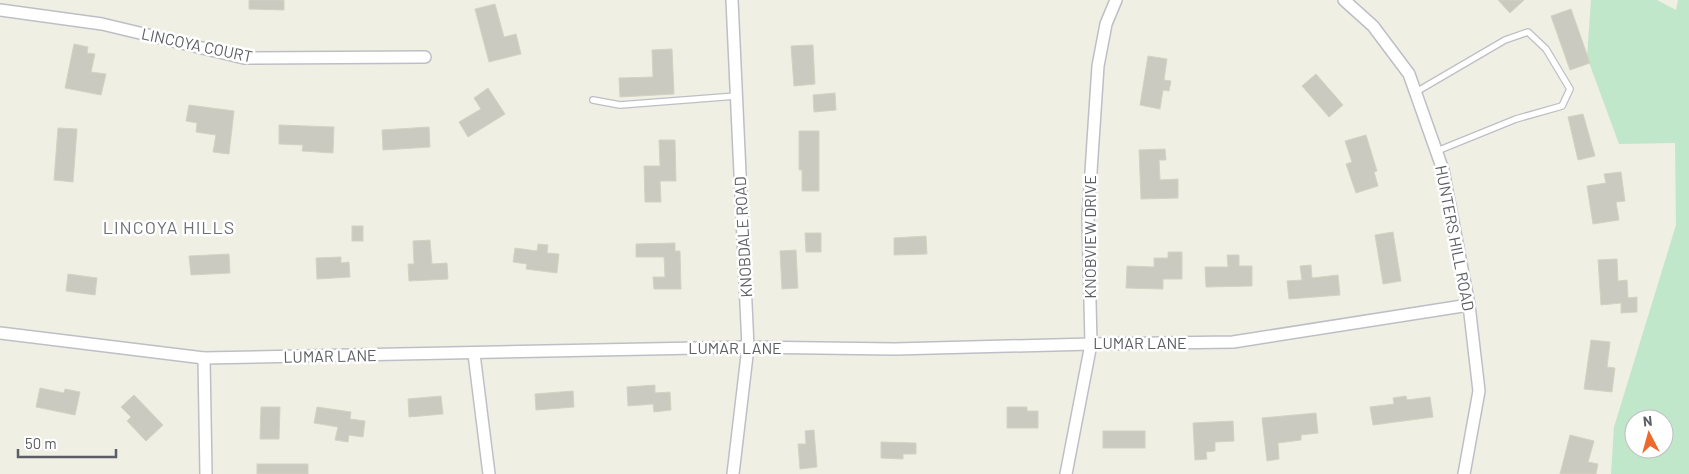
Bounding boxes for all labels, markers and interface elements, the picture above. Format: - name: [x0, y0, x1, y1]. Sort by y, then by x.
- street label: LINCOYA COURT: [140, 23, 254, 66]
- street label: HUNTERS HILL ROAD: [1432, 163, 1479, 312]
- street label: KNOBVIEW DRIVE: [1080, 175, 1099, 299]
- street label: KNOBDALE ROAD: [730, 176, 755, 298]
- district label: LINCOYA HILLS: [103, 216, 235, 238]
- street label: LUMAR LANE: [1093, 333, 1187, 352]
- street label: LUMAR LANE: [688, 338, 782, 357]
- street label: LUMAR LANE: [283, 345, 377, 366]
- north arrow: [1624, 409, 1674, 459]
- text: N: [1642, 412, 1653, 430]
- scale bar: [18, 426, 115, 458]
- text: 50 m: [25, 434, 57, 452]

